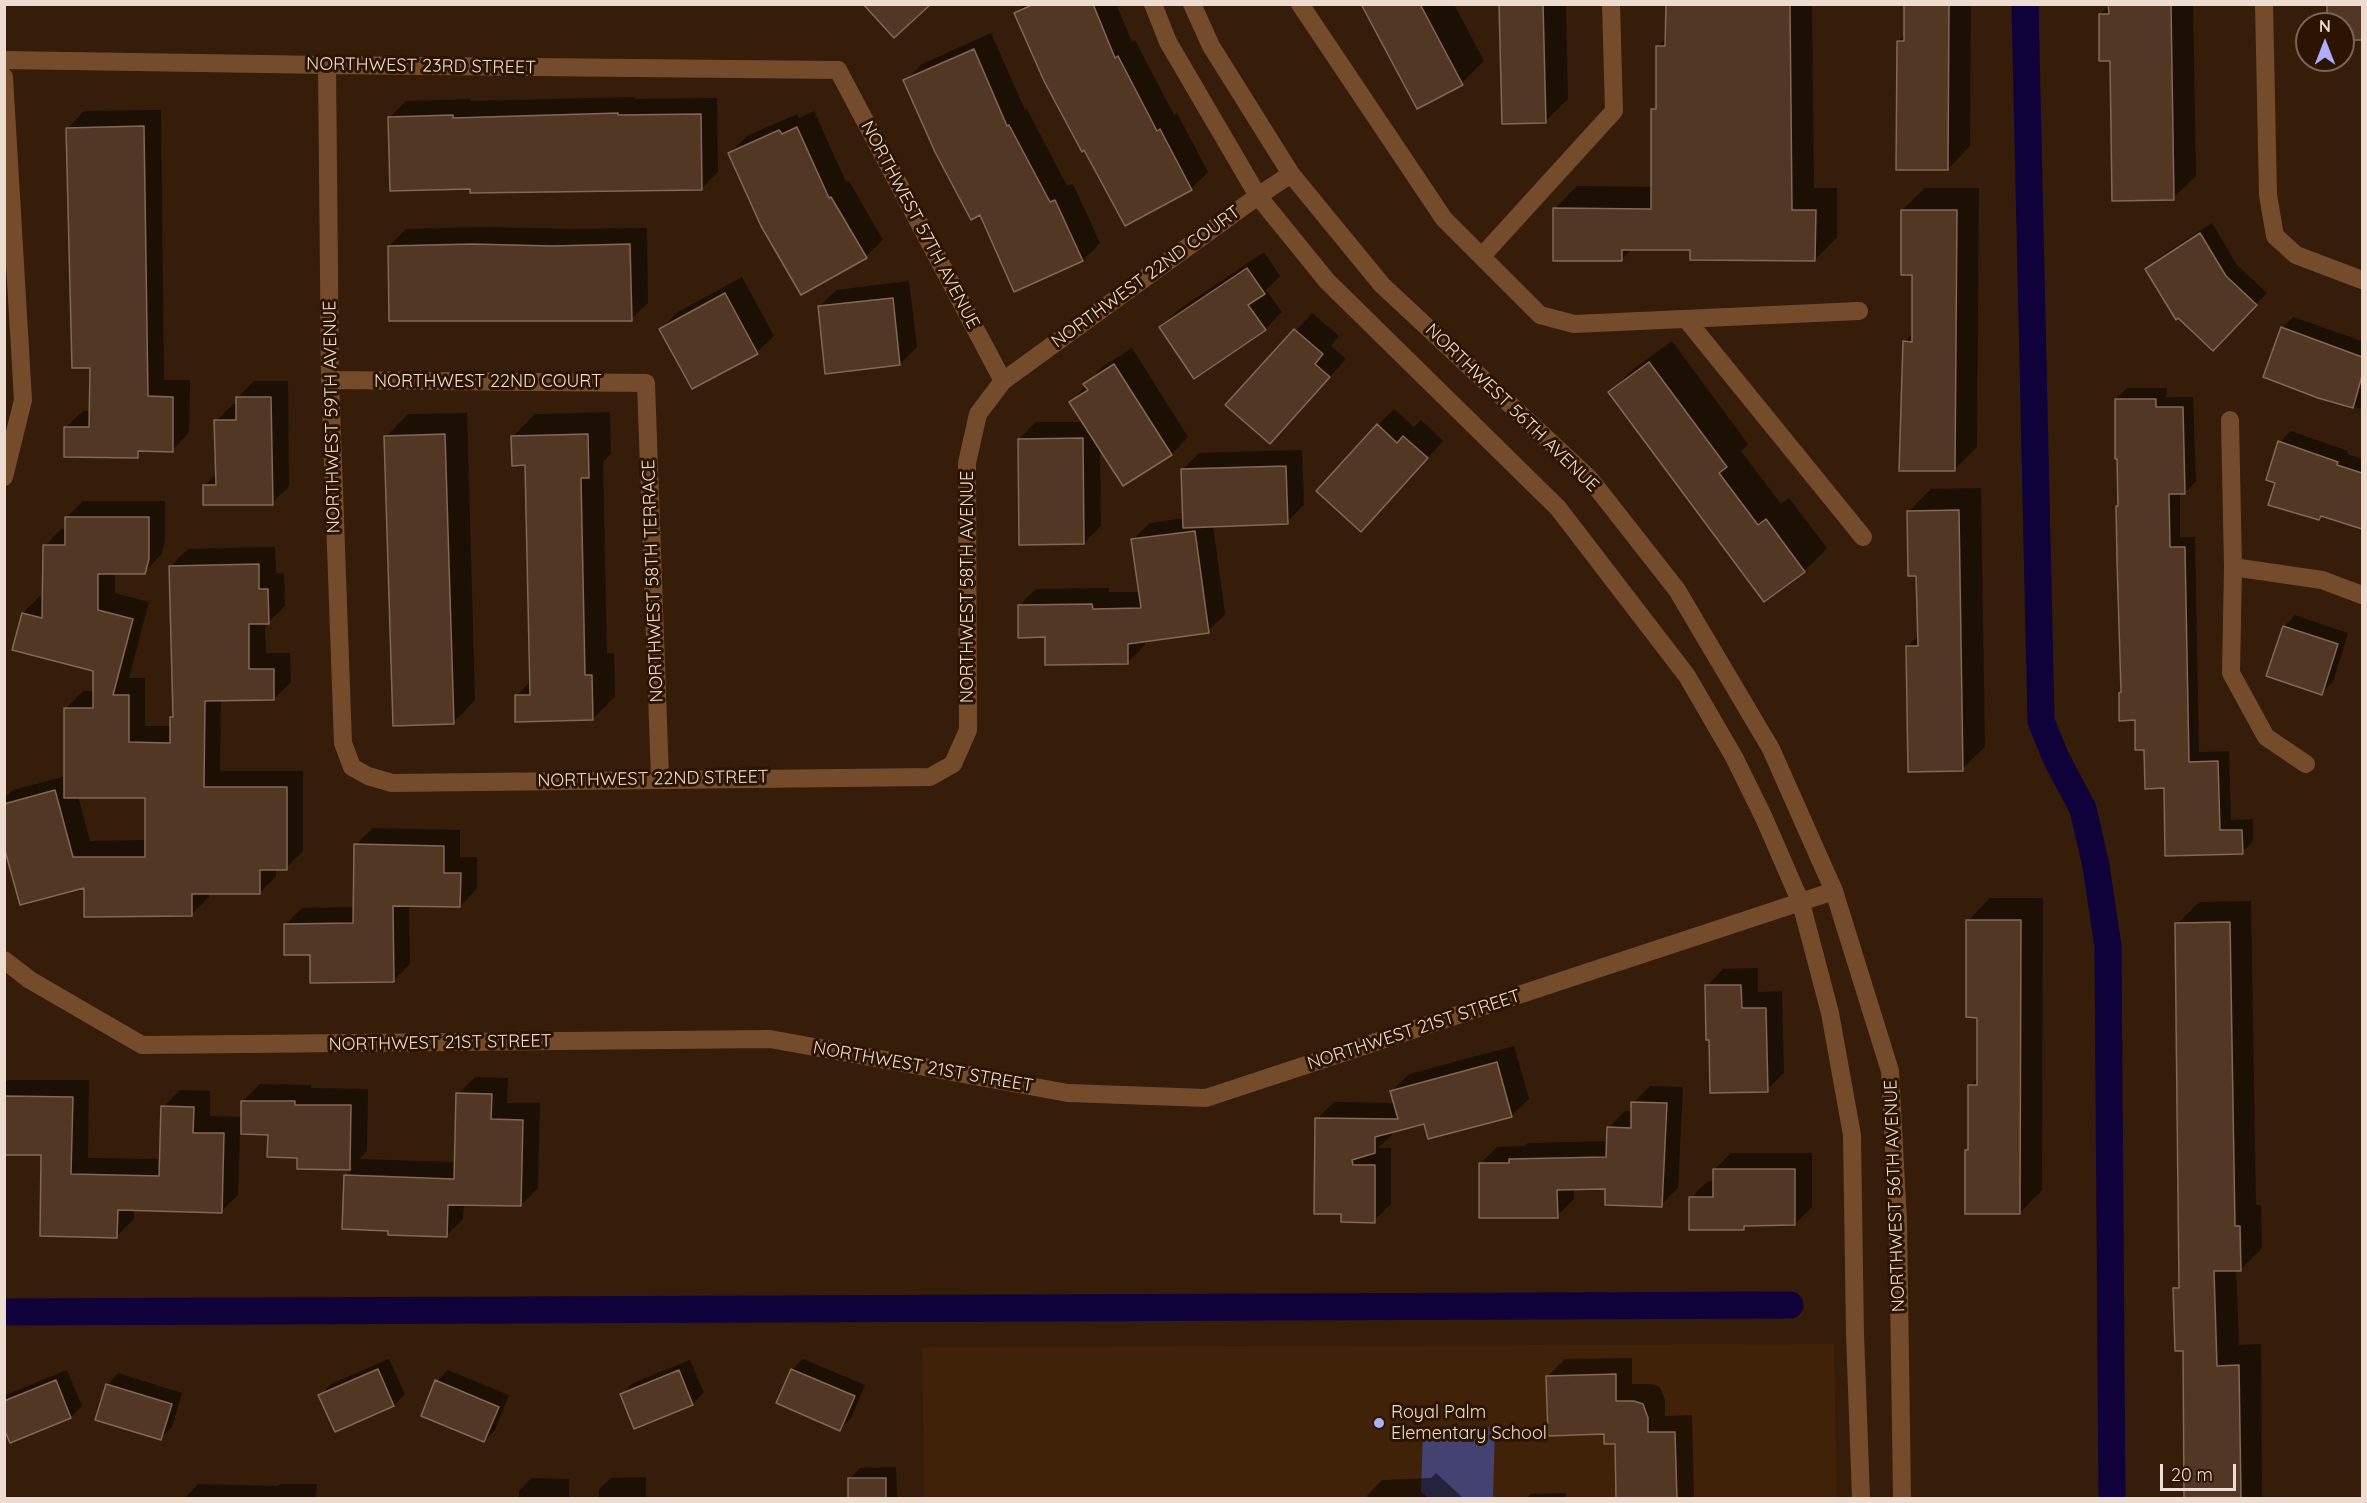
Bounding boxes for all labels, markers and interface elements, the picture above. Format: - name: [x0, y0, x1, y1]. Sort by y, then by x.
- north arrow: [2295, 12, 2355, 72]
- text: N: [2319, 16, 2331, 36]
- street label: NORTHWEST 23RD STREET: [306, 53, 536, 79]
- street label: NORTHWEST 57TH AVENUE: [856, 117, 984, 333]
- street label: NORTHWEST 22ND COURT: [1047, 201, 1245, 353]
- street label: NORTHWEST 59TH AVENUE: [319, 300, 345, 534]
- street label: NORTHWEST 56TH AVENUE: [1421, 319, 1603, 497]
- street label: NORTHWEST 22ND COURT: [374, 371, 602, 393]
- street label: NORTHWEST 58TH TERRACE: [638, 459, 668, 703]
- street label: NORTHWEST 58TH AVENUE: [957, 471, 979, 703]
- street label: NORTHWEST 22ND STREET: [537, 766, 769, 792]
- street label: NORTHWEST 21ST STREET: [1305, 985, 1523, 1075]
- street label: NORTHWEST 21ST STREET: [328, 1030, 552, 1056]
- street label: NORTHWEST 21ST STREET: [811, 1037, 1035, 1097]
- street label: NORTHWEST 56TH AVENUE: [1880, 1079, 1910, 1313]
- place label: Royal Palm Elementary School: [1391, 1402, 1547, 1444]
- marker: Royal Palm Elementary School: [1372, 1416, 1386, 1430]
- scale bar: [2163, 1452, 2240, 1490]
- text: 20 m: [2171, 1463, 2213, 1486]

